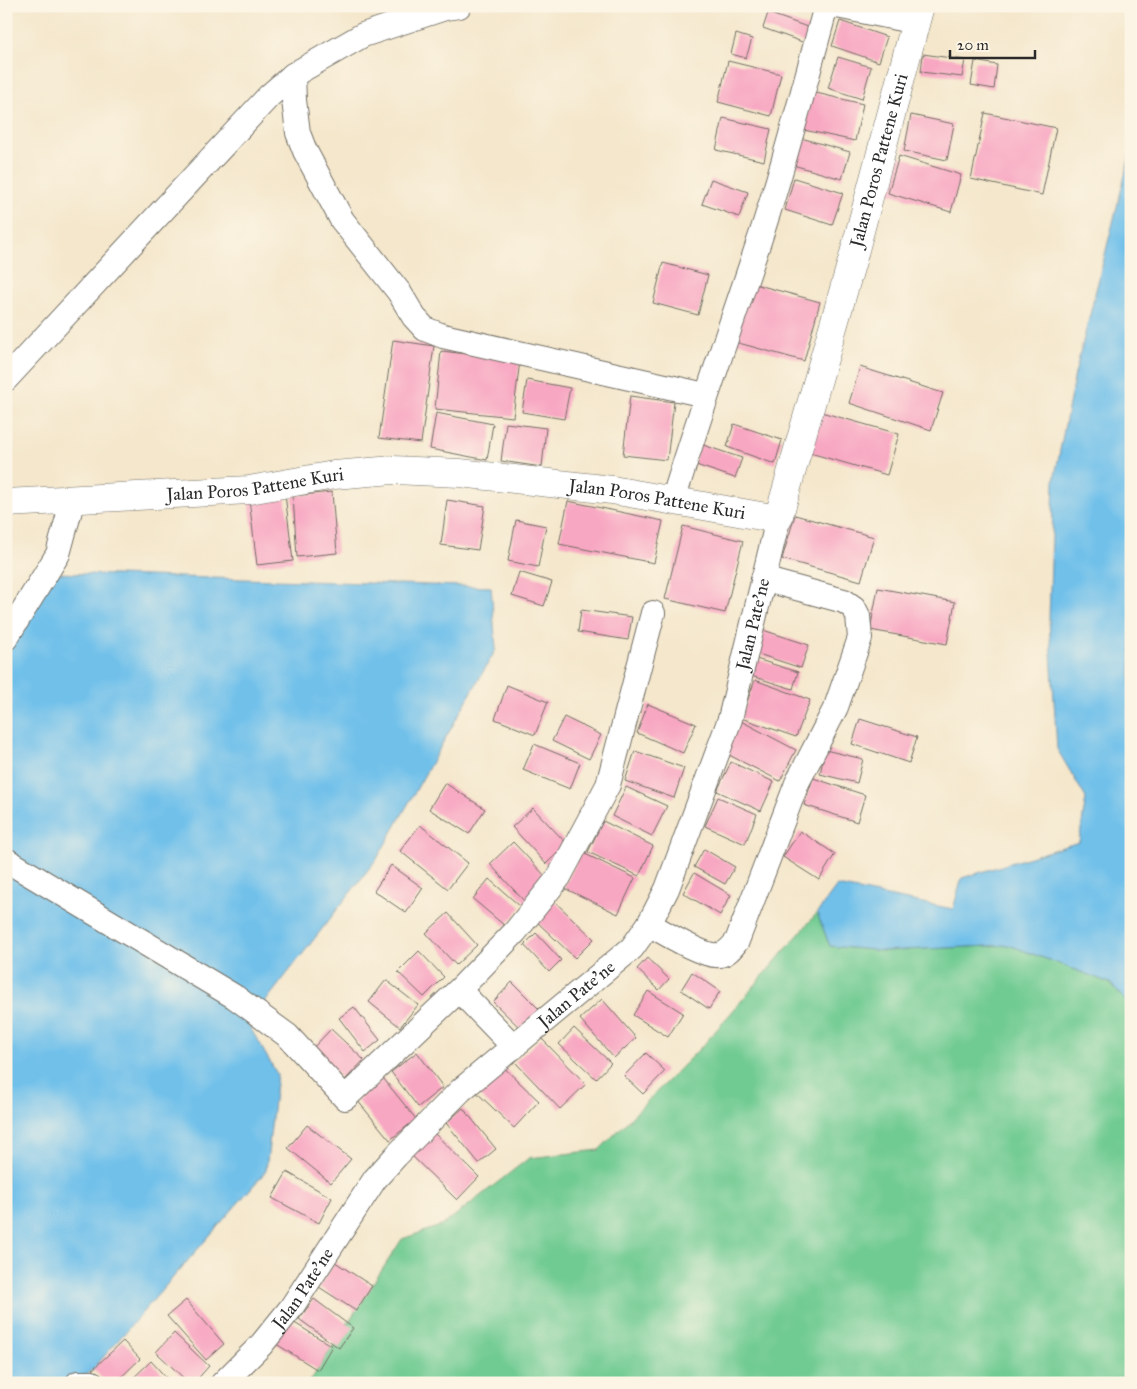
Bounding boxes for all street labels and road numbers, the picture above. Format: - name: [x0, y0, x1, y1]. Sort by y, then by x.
- street label: Jalan Poros Pattene Kuri: [845, 71, 913, 252]
- street label: Jalan Poros Pattene Kuri: [164, 463, 345, 507]
- street label: Jalan Poros Pattene Kuri: [566, 474, 747, 524]
- street label: Jalan Pate'ne: [731, 576, 774, 674]
- street label: Jalan Pate'ne: [532, 956, 619, 1035]
- street label: Jalan Pate'ne: [266, 1244, 338, 1336]

